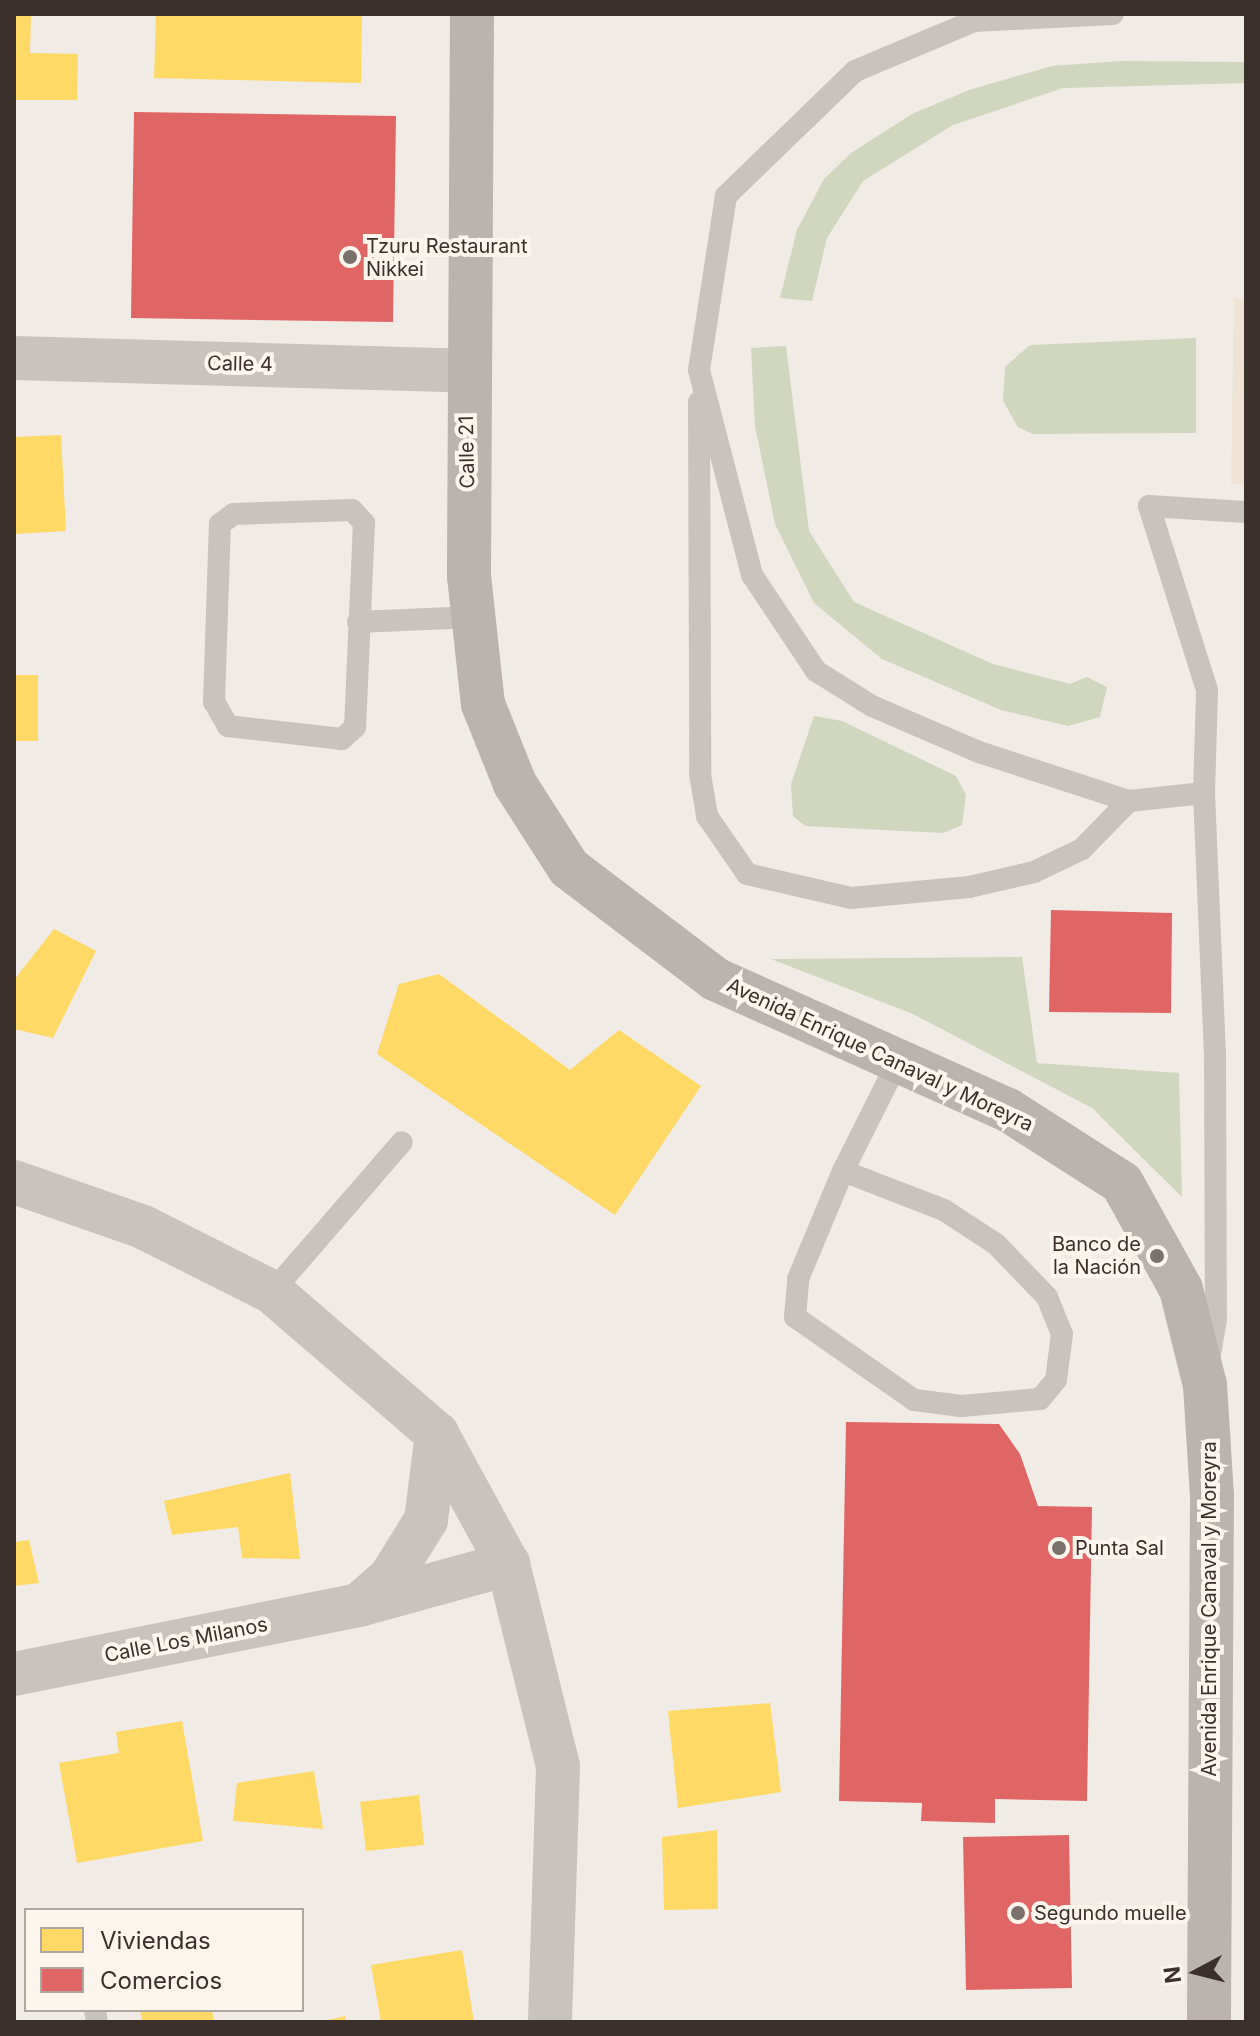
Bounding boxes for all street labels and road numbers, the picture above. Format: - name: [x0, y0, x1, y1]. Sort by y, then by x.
- street label: Calle 4: [207, 351, 273, 377]
- street label: Calle 21: [454, 415, 480, 489]
- street label: Avenida Enrique Canaval y Moreyra: [723, 973, 1037, 1137]
- street label: Avenida Enrique Canaval y Moreyra: [1197, 1441, 1221, 1777]
- street label: Calle Los Milanos: [102, 1612, 270, 1668]

